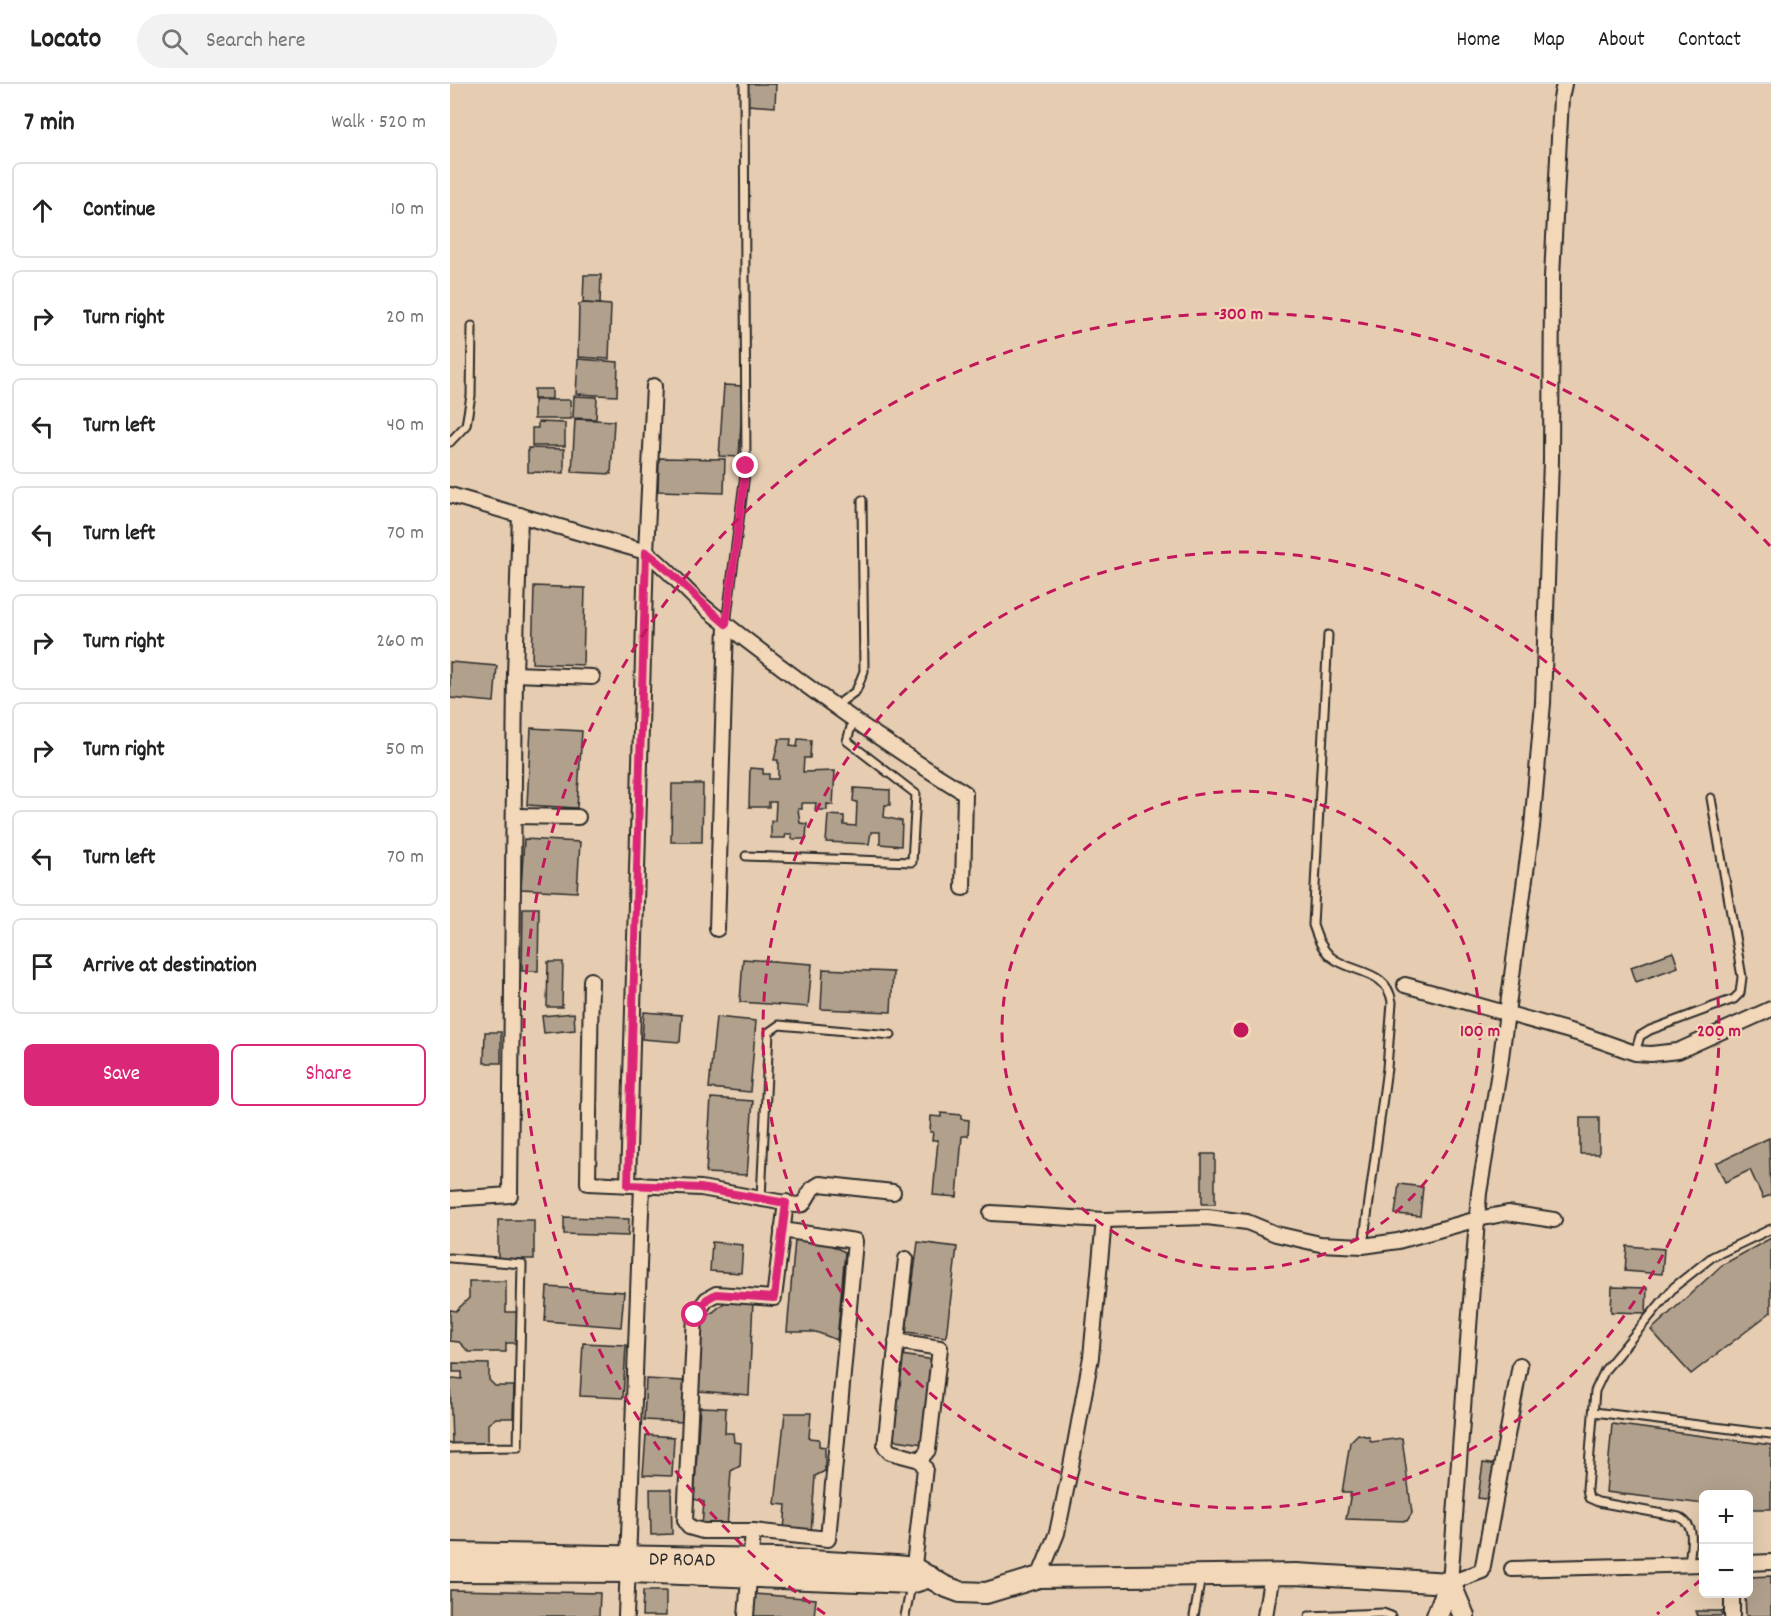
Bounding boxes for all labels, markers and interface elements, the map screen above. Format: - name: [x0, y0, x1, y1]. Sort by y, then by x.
- search box: [137, 14, 557, 68]
- text: Locato: [30, 21, 101, 61]
- icon: search: [158, 25, 191, 58]
- text: Search here: [206, 26, 306, 57]
- text: Home: [1456, 26, 1500, 56]
- text: Map: [1533, 26, 1565, 56]
- text: About: [1598, 26, 1645, 56]
- text: Contact: [1678, 26, 1741, 56]
- text: 7 min: [24, 105, 75, 142]
- text: Walk · 520 m: [331, 109, 426, 137]
- icon: ahead: [26, 194, 59, 227]
- text: Continue: [83, 195, 155, 226]
- text: 10 m: [390, 196, 424, 224]
- icon: right: [26, 302, 59, 335]
- text: Turn right: [83, 303, 165, 334]
- text: 300 m: [1219, 303, 1263, 328]
- text: 20 m: [386, 304, 424, 332]
- icon: left: [26, 410, 59, 443]
- text: Turn left: [83, 411, 155, 442]
- text: 40 m: [386, 412, 424, 440]
- route end: [732, 452, 758, 478]
- icon: left: [26, 518, 59, 551]
- text: Turn left: [83, 519, 155, 550]
- text: 70 m: [387, 520, 424, 548]
- icon: right: [26, 626, 59, 659]
- text: Turn right: [83, 627, 165, 658]
- text: 260 m: [376, 628, 424, 656]
- icon: right: [26, 734, 59, 767]
- text: Turn right: [83, 735, 165, 766]
- text: 50 m: [386, 736, 424, 764]
- icon: left: [26, 842, 59, 875]
- text: Turn left: [83, 843, 155, 874]
- text: 70 m: [387, 844, 424, 872]
- icon: arrive: [26, 950, 59, 983]
- text: Arrive at destination: [83, 951, 257, 982]
- centre of rings: [1231, 1020, 1251, 1040]
- text: 100 m: [1460, 1020, 1500, 1045]
- text: 200 m: [1697, 1020, 1741, 1045]
- button: Save: [24, 1044, 219, 1106]
- button: Share: [231, 1044, 426, 1106]
- route start: [681, 1301, 707, 1327]
- map controls: [1699, 1490, 1753, 1598]
- button: +: [1699, 1490, 1753, 1544]
- button: −: [1699, 1544, 1753, 1598]
- street label: DP ROAD: [648, 1546, 715, 1576]

